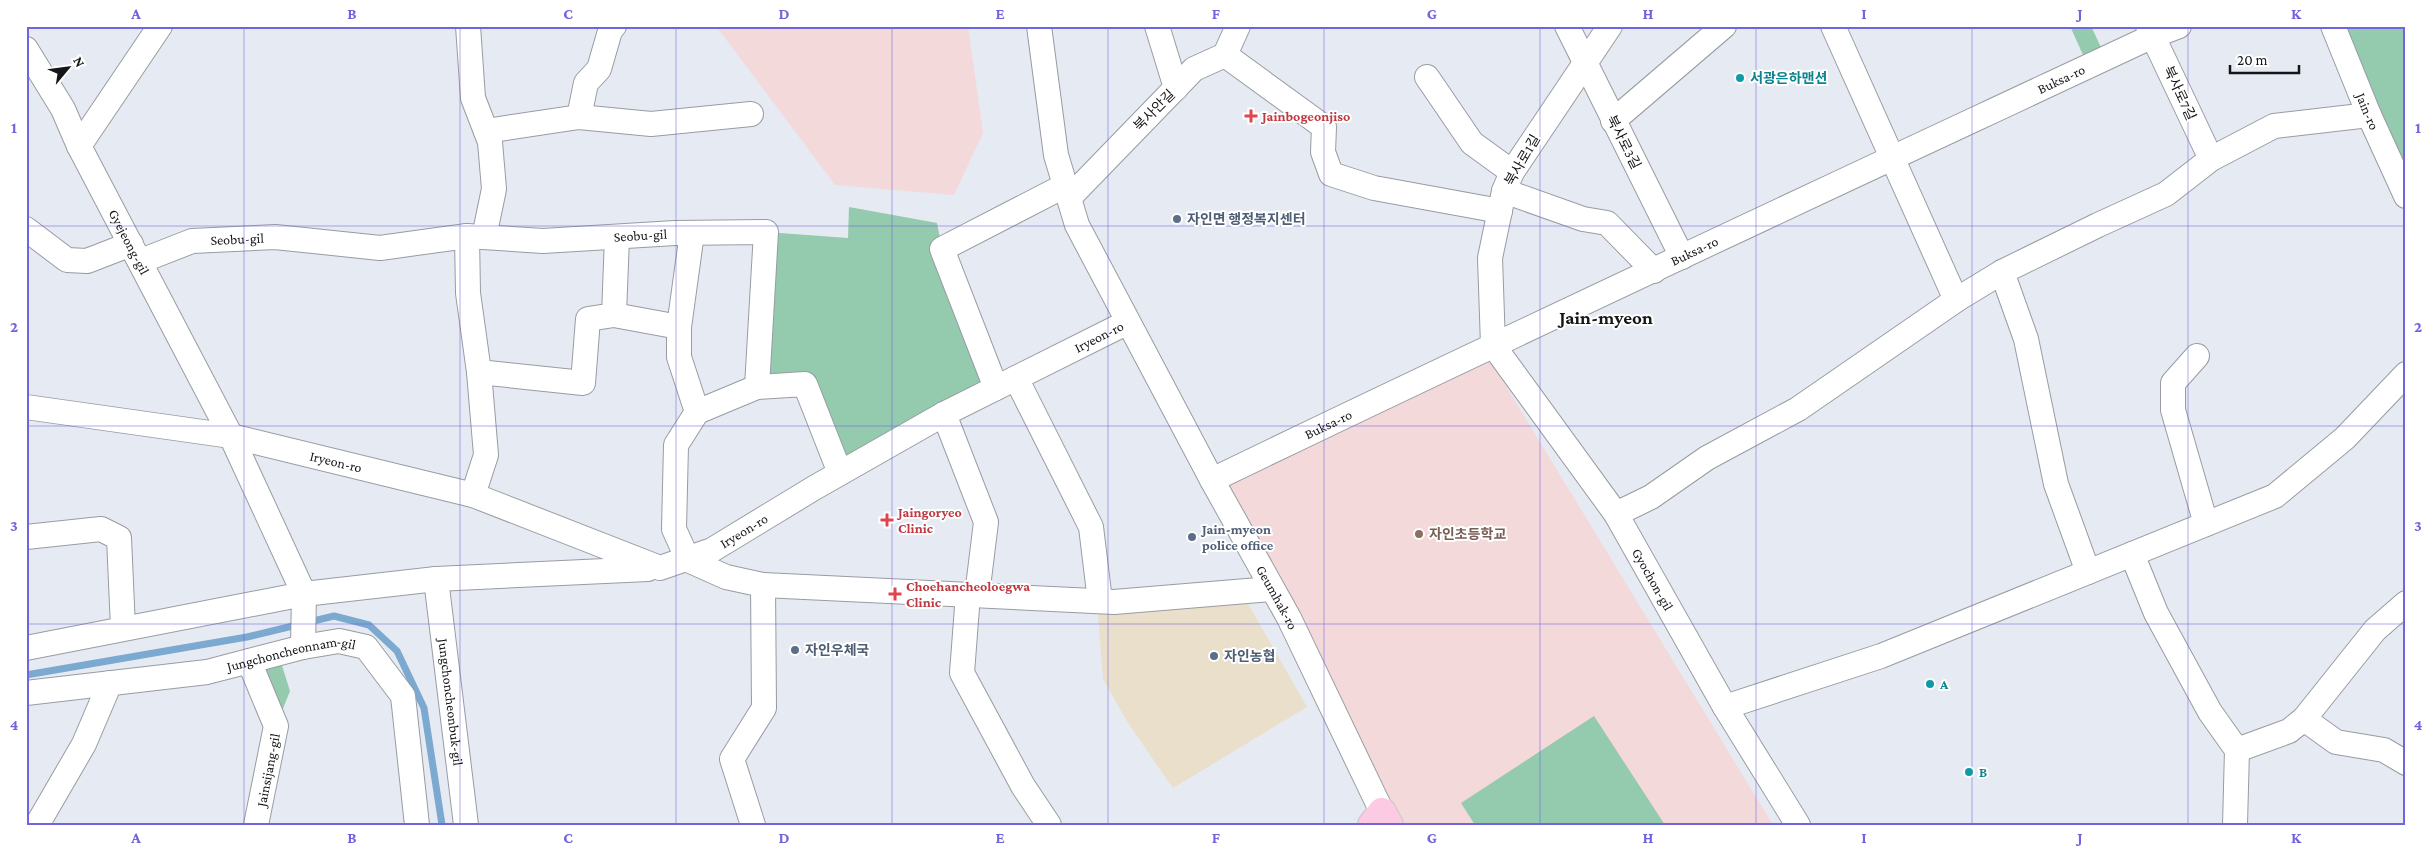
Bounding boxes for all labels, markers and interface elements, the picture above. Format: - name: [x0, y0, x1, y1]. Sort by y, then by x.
- text: A: [130, 5, 141, 22]
- text: B: [347, 5, 357, 22]
- text: C: [563, 5, 573, 22]
- text: D: [778, 5, 790, 22]
- text: E: [995, 5, 1005, 22]
- text: F: [1212, 5, 1221, 22]
- text: G: [1427, 5, 1437, 22]
- text: H: [1643, 5, 1654, 22]
- text: I: [1861, 5, 1867, 22]
- text: J: [2075, 5, 2083, 22]
- text: K: [2291, 5, 2302, 22]
- north arrow: [42, 42, 92, 92]
- scale bar: [2230, 42, 2298, 74]
- text: 20 m: [2237, 52, 2268, 68]
- text: N: [70, 54, 89, 70]
- street label: Buksa-ro: [2035, 61, 2087, 97]
- street label: 북사로7길: [2160, 63, 2200, 123]
- place label: 서광은하맨션: [1750, 70, 1827, 86]
- marker: 서광은하맨션: [1734, 72, 1746, 84]
- street label: 북사안길: [1130, 86, 1178, 134]
- street label: Jain-ro: [2352, 89, 2383, 132]
- place label: Jainbogeonjiso: [1260, 108, 1350, 125]
- marker: Jainbogeonjiso: [1244, 109, 1258, 123]
- street label: 북사로3길: [1604, 112, 1644, 172]
- text: 1: [11, 119, 17, 136]
- text: 1: [2415, 119, 2421, 136]
- street label: 북사로1길: [1501, 132, 1543, 188]
- street label: Gyejeong-gil: [106, 207, 153, 277]
- place label: 자인면 행정복지센터: [1187, 211, 1306, 227]
- marker: 자인면 행정복지센터: [1171, 213, 1183, 225]
- street label: Seobu-gil: [613, 225, 668, 245]
- street label: Seobu-gil: [210, 230, 265, 248]
- street label: Buksa-ro: [1668, 233, 1721, 269]
- district label: Jain-myeon: [1557, 307, 1653, 328]
- text: 2: [10, 318, 18, 335]
- street label: Iryeon-ro: [1072, 318, 1126, 356]
- text: 2: [2414, 318, 2422, 335]
- street label: Buksa-ro: [1302, 406, 1354, 442]
- street label: Iryeon-ro: [308, 448, 364, 476]
- place label: Jaingoryeo Clinic: [896, 504, 962, 536]
- street label: Iryeon-ro: [717, 510, 771, 551]
- marker: Jaingoryeo Clinic: [880, 513, 894, 527]
- text: 3: [10, 517, 18, 534]
- text: 3: [2414, 517, 2422, 534]
- place label: Jain-myeon police office: [1200, 521, 1274, 553]
- place label: 자인초등학교: [1429, 526, 1506, 542]
- marker: 자인초등학교: [1413, 528, 1425, 540]
- marker: Jain-myeon police office: [1186, 531, 1198, 543]
- street label: Gyochon-gil: [1629, 545, 1677, 614]
- street label: Geumhak-ro: [1253, 562, 1301, 632]
- place label: Choehancheoloegwa Clinic: [906, 578, 1030, 610]
- marker: Choehancheoloegwa Clinic: [888, 587, 902, 601]
- street label: Jungchoncheonnam-gil: [223, 633, 358, 675]
- street label: Jungchoncheonbuk-gil: [435, 636, 467, 767]
- place label: 자인우체국: [805, 642, 870, 658]
- marker: 자인우체국: [789, 644, 801, 656]
- place label: 자인농협: [1224, 648, 1276, 664]
- marker: 자인농협: [1208, 650, 1220, 662]
- place label: A: [1939, 676, 1949, 692]
- marker: A: [1924, 678, 1936, 690]
- text: 4: [10, 716, 19, 733]
- text: 4: [2414, 716, 2423, 733]
- street label: Jainsijang-gil: [253, 732, 284, 810]
- place label: B: [1979, 764, 1987, 780]
- marker: B: [1963, 766, 1975, 778]
- text: A: [130, 829, 141, 846]
- text: B: [347, 829, 357, 846]
- text: C: [563, 829, 573, 846]
- text: D: [778, 829, 790, 846]
- text: E: [995, 829, 1005, 846]
- text: F: [1212, 829, 1221, 846]
- text: G: [1427, 829, 1437, 846]
- text: H: [1643, 829, 1654, 846]
- text: I: [1861, 829, 1867, 846]
- text: J: [2075, 829, 2083, 846]
- text: K: [2291, 829, 2302, 846]

